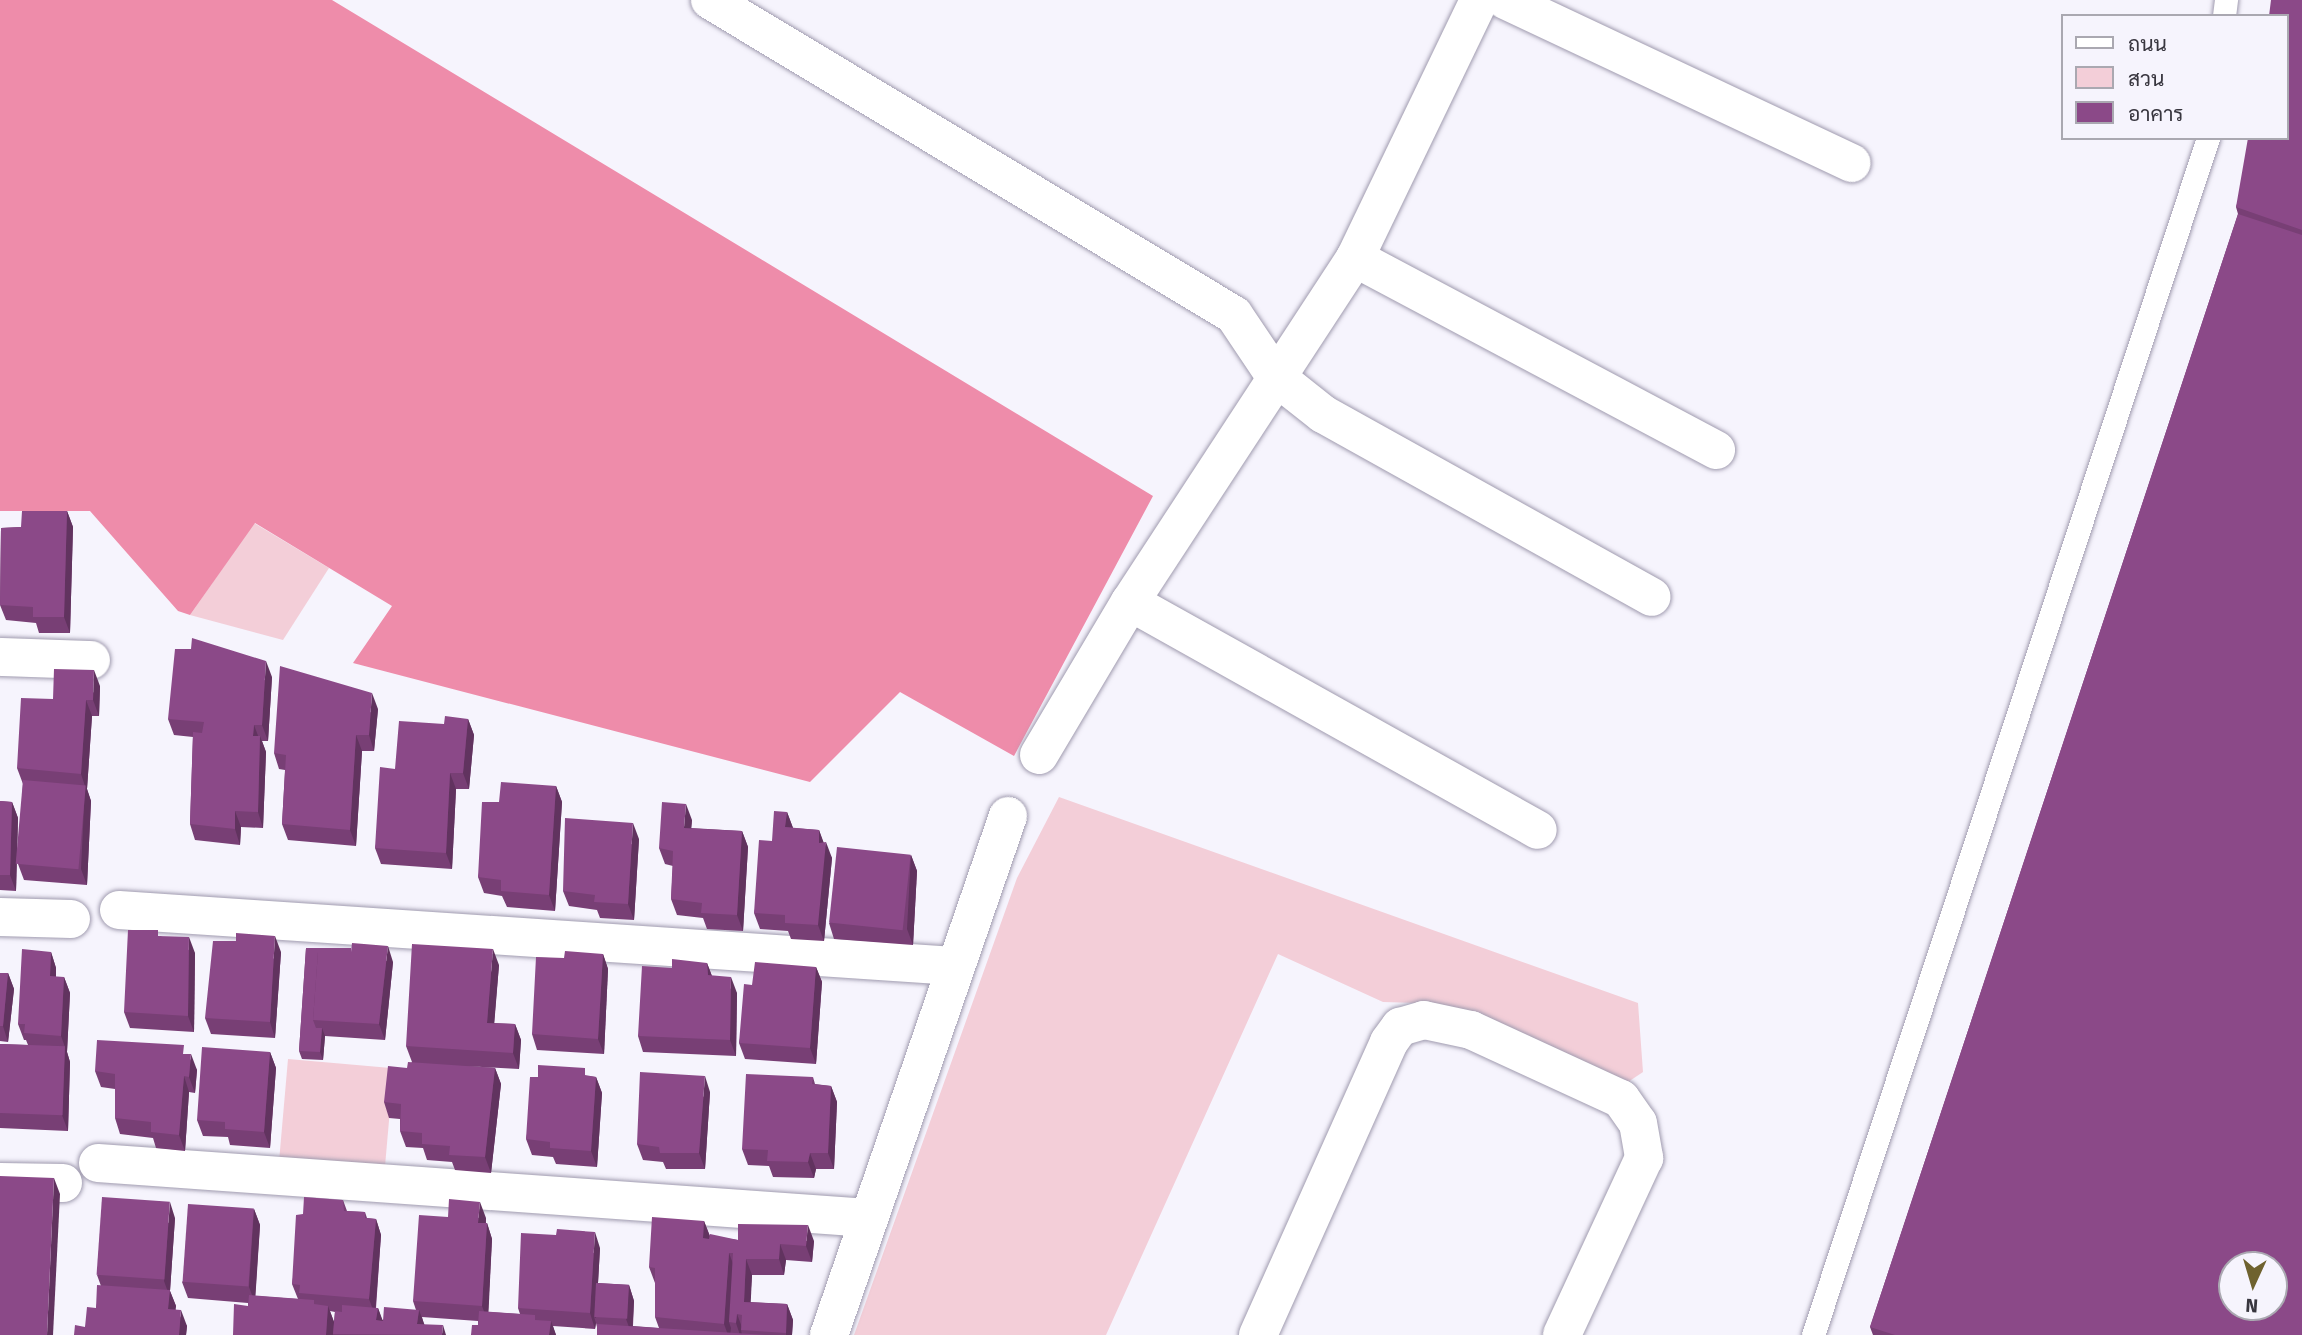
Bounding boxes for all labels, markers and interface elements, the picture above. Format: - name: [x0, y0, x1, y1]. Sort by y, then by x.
- legend: [2060, 14, 2288, 140]
- text: ถนน: [2128, 31, 2167, 57]
- text: สวน: [2128, 66, 2164, 92]
- text: อาคาร: [2128, 101, 2184, 127]
- north arrow: [2218, 1251, 2288, 1321]
- text: N: [2245, 1294, 2259, 1317]

